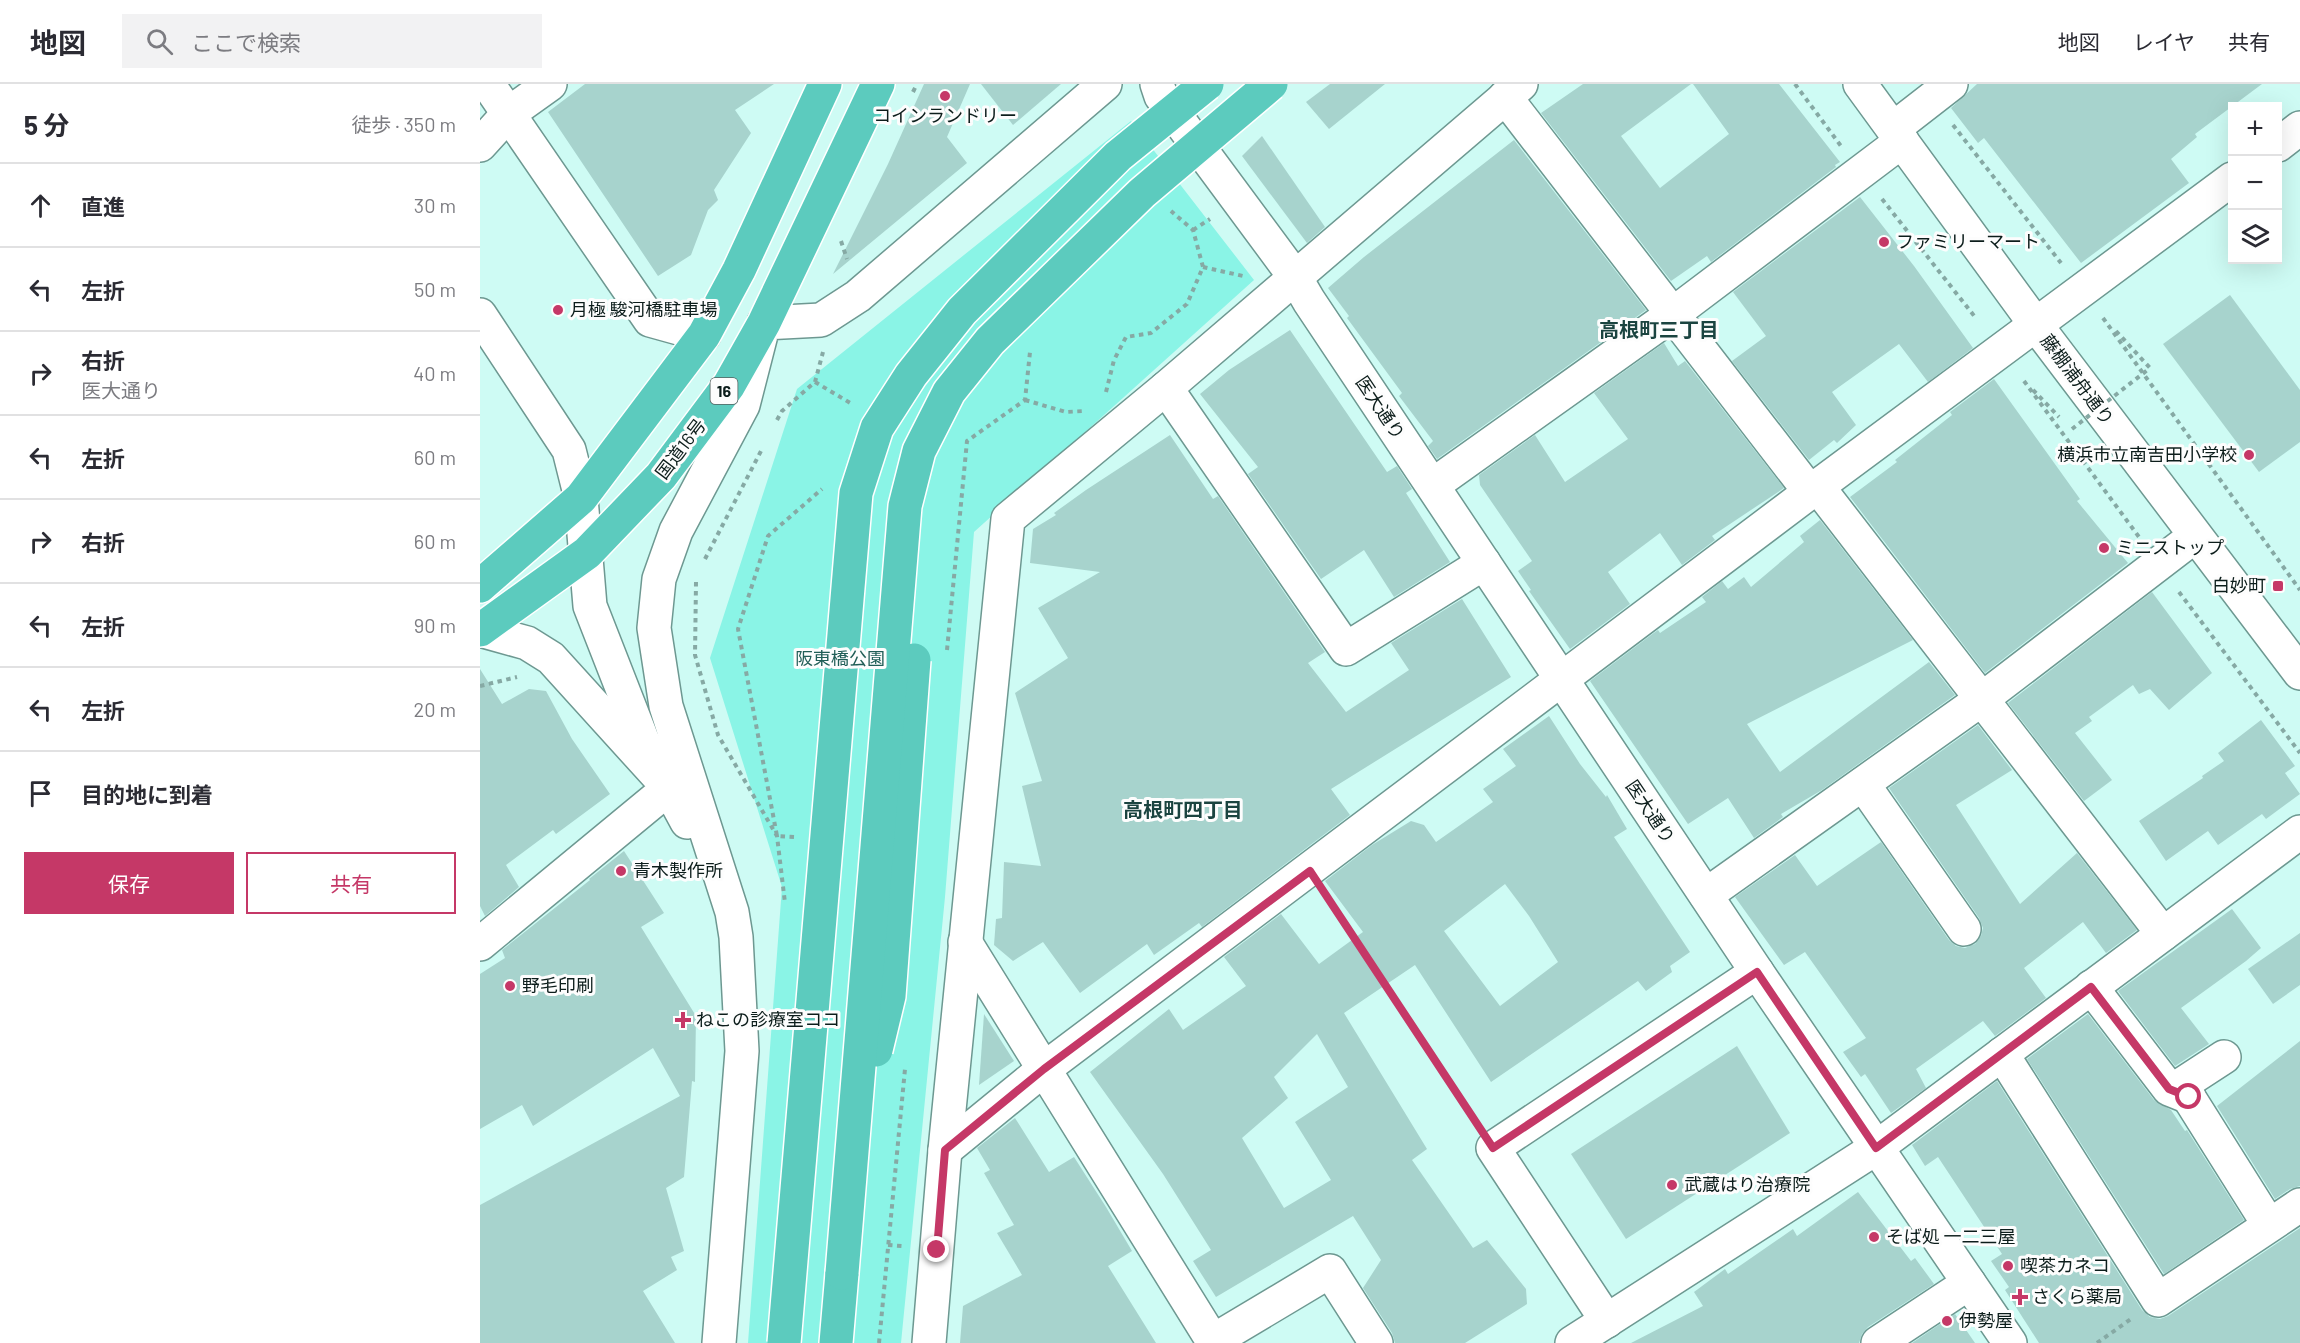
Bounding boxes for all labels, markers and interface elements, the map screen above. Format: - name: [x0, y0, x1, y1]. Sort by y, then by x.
- search box: [122, 14, 542, 68]
- text: 地図: [30, 25, 86, 59]
- icon: search: [143, 25, 176, 58]
- text: ここで検索: [191, 29, 301, 55]
- text: 地図: [2058, 29, 2100, 54]
- text: レイヤ: [2133, 29, 2195, 54]
- text: 共有: [2228, 29, 2270, 54]
- marker: コインランドリー: [938, 89, 952, 103]
- map controls: [2228, 102, 2282, 264]
- button: +: [2228, 102, 2282, 156]
- place label: コインランドリー: [873, 104, 1017, 126]
- text: 5 分: [24, 109, 69, 140]
- text: 徒歩 · 350 m: [351, 112, 456, 136]
- button: −: [2228, 156, 2282, 210]
- icon: ahead: [24, 189, 57, 222]
- text: 直進: [81, 193, 125, 219]
- text: 30 m: [414, 193, 456, 217]
- button: layers: [2228, 210, 2282, 264]
- place label: ファミリーマート: [1896, 230, 2040, 252]
- marker: ファミリーマート: [1877, 235, 1891, 249]
- icon: left: [24, 273, 57, 306]
- text: 左折: [81, 277, 125, 303]
- text: 50 m: [414, 277, 456, 301]
- place label: 月極 駿河橋駐車場: [570, 298, 718, 320]
- marker: 月極 駿河橋駐車場: [551, 303, 565, 317]
- district label: 高根町三丁目: [1599, 317, 1719, 341]
- street label: 藤棚浦舟通り: [2037, 330, 2119, 429]
- text: 右折: [81, 347, 125, 373]
- icon: right: [24, 357, 57, 390]
- text: 40 m: [413, 361, 456, 385]
- street label: 医大通り: [1352, 371, 1410, 443]
- text: 医大通り: [81, 378, 161, 402]
- road number: 16: [710, 378, 738, 404]
- street label: 国道16号: [650, 414, 710, 483]
- icon: left: [24, 441, 57, 474]
- place label: 横浜市立南吉田小学校: [2057, 443, 2237, 465]
- text: 左折: [81, 445, 125, 471]
- text: 60 m: [414, 445, 456, 469]
- marker: 横浜市立南吉田小学校: [2242, 448, 2256, 462]
- icon: right: [24, 525, 57, 558]
- text: 右折: [81, 529, 125, 555]
- text: 60 m: [414, 529, 456, 553]
- place label: ミニストップ: [2116, 536, 2224, 558]
- marker: ミニストップ: [2097, 541, 2111, 555]
- place label: 白妙町: [2212, 574, 2266, 596]
- marker: 白妙町: [2271, 579, 2285, 593]
- icon: left: [24, 609, 57, 642]
- text: 左折: [81, 613, 125, 639]
- text: 90 m: [414, 613, 456, 637]
- park label: 阪東橋公園: [795, 647, 885, 669]
- icon: left: [24, 693, 57, 726]
- text: 左折: [81, 697, 125, 723]
- text: 20 m: [413, 697, 456, 721]
- street label: 医大通り: [1622, 775, 1680, 847]
- icon: arrive: [24, 777, 57, 810]
- text: 目的地に到着: [81, 781, 213, 807]
- district label: 高根町四丁目: [1123, 797, 1243, 821]
- button: 保存: [24, 852, 234, 914]
- button: 共有: [246, 852, 456, 914]
- place label: 青木製作所: [633, 859, 723, 881]
- marker: 青木製作所: [614, 864, 628, 878]
- place label: 野毛印刷: [522, 974, 594, 996]
- marker: 野毛印刷: [503, 979, 517, 993]
- place label: ねこの診療室ココ: [696, 1008, 840, 1030]
- marker: ねこの診療室ココ: [674, 1011, 692, 1029]
- route start: [2175, 1083, 2201, 1109]
- place label: 武蔵はり治療院: [1684, 1173, 1810, 1195]
- marker: 武蔵はり治療院: [1665, 1178, 1679, 1192]
- place label: そば処 一二三屋: [1886, 1225, 2016, 1247]
- marker: そば処 一二三屋: [1867, 1230, 1881, 1244]
- route end: [923, 1236, 949, 1262]
- place label: 喫茶カネコ: [2020, 1254, 2110, 1276]
- marker: 喫茶カネコ: [2001, 1259, 2015, 1273]
- place label: さくら薬局: [2032, 1285, 2122, 1307]
- marker: さくら薬局: [2013, 1290, 2027, 1304]
- place label: 伊勢屋: [1959, 1309, 2013, 1331]
- marker: 伊勢屋: [1940, 1314, 1954, 1328]

